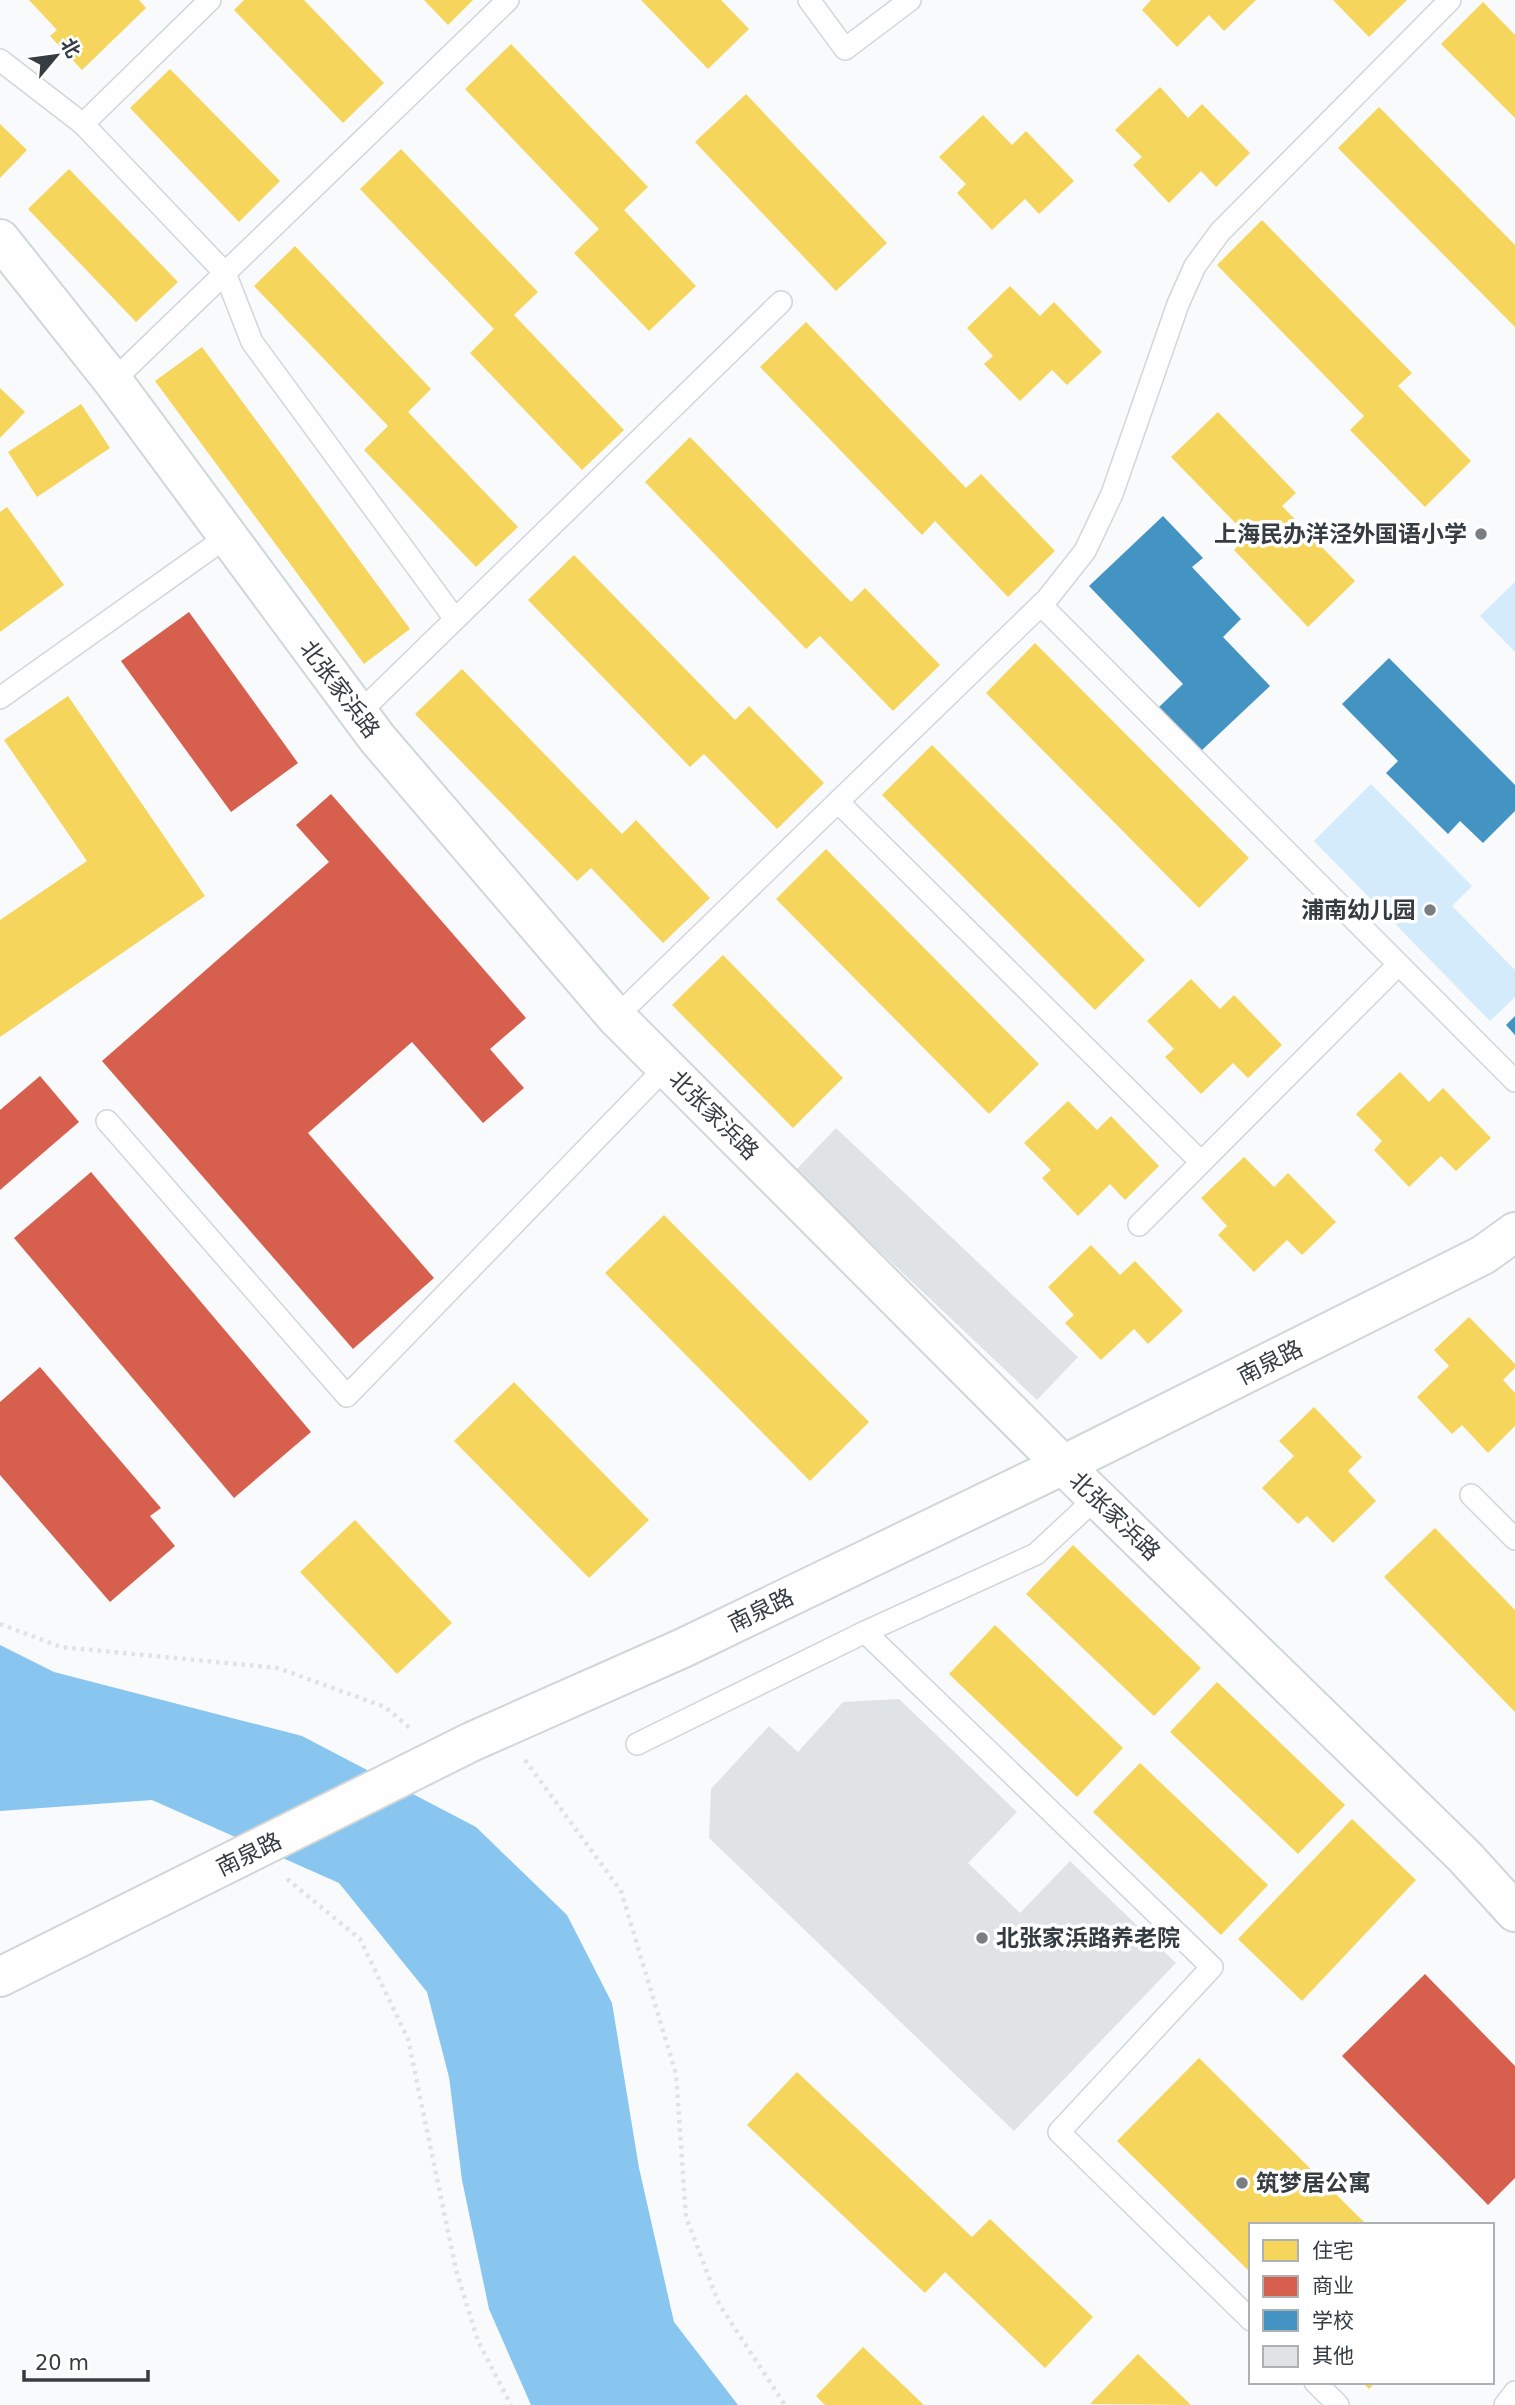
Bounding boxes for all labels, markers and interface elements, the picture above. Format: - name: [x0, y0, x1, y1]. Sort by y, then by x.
- north arrow: [21, 21, 91, 91]
- text: 北: [57, 34, 85, 61]
- place label: 上海民办洋泾外国语小学: [1214, 521, 1467, 547]
- marker: 上海民办洋泾外国语小学: [1473, 526, 1489, 542]
- street label: 北张家浜路: [295, 635, 385, 743]
- place label: 浦南幼儿园: [1301, 897, 1416, 923]
- marker: 浦南幼儿园: [1422, 902, 1438, 918]
- street label: 北张家浜路: [664, 1065, 764, 1165]
- street label: 南泉路: [1233, 1335, 1307, 1389]
- street label: 北张家浜路: [1065, 1467, 1165, 1565]
- street label: 南泉路: [724, 1583, 798, 1637]
- street label: 南泉路: [212, 1827, 286, 1881]
- place label: 北张家浜路养老院: [996, 1925, 1180, 1951]
- marker: 北张家浜路养老院: [974, 1930, 990, 1946]
- place label: 筑梦居公寓: [1256, 2170, 1371, 2196]
- marker: 筑梦居公寓: [1234, 2175, 1250, 2191]
- legend: [1249, 2223, 1494, 2384]
- text: 住宅: [1312, 2239, 1354, 2263]
- text: 商业: [1312, 2274, 1354, 2298]
- text: 学校: [1312, 2309, 1354, 2333]
- scale bar: [24, 2338, 149, 2382]
- text: 其他: [1312, 2344, 1354, 2368]
- text: 20 m: [35, 2351, 89, 2375]

